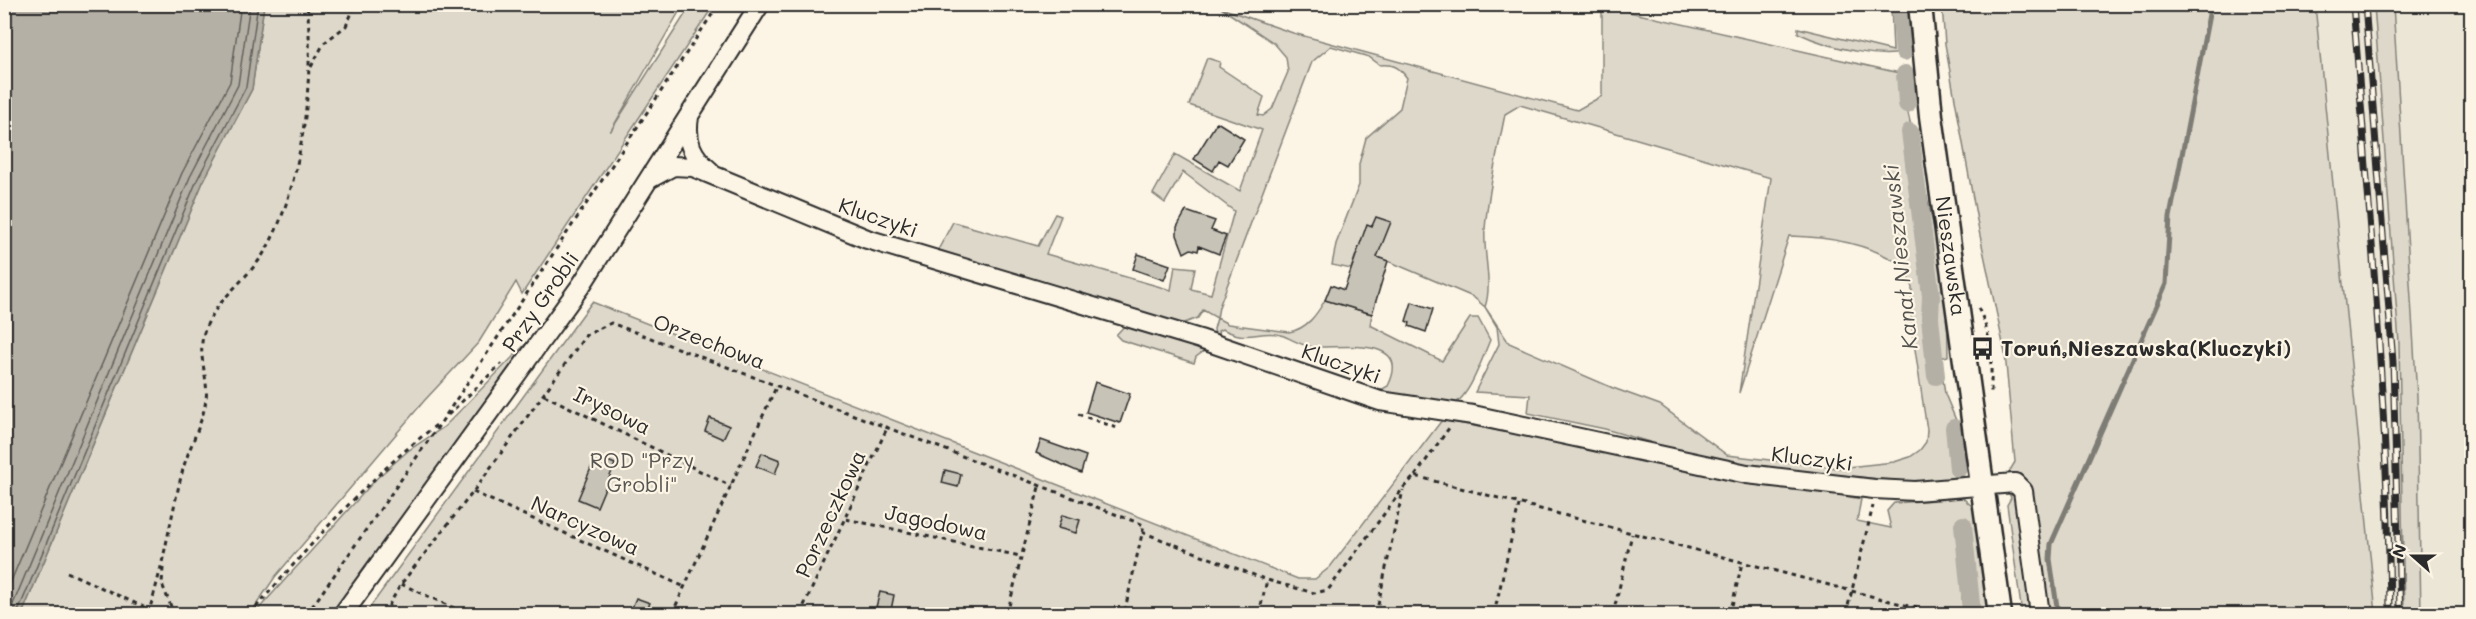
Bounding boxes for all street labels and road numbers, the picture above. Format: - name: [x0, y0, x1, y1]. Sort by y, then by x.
- street label: Kluczyki: [835, 190, 922, 243]
- street label: Nieszawska: [1930, 194, 1974, 318]
- street label: Przy Grobli: [495, 246, 584, 357]
- street label: Orzechowa: [650, 307, 769, 374]
- street label: Kluczyki: [1298, 336, 1385, 389]
- street label: Irysowa: [570, 379, 656, 440]
- street label: Kluczyki: [1770, 439, 1855, 476]
- street label: Porzeczkowa: [788, 445, 871, 581]
- street label: Narcyzowa: [527, 489, 644, 561]
- street label: Jagodowa: [882, 497, 990, 546]

